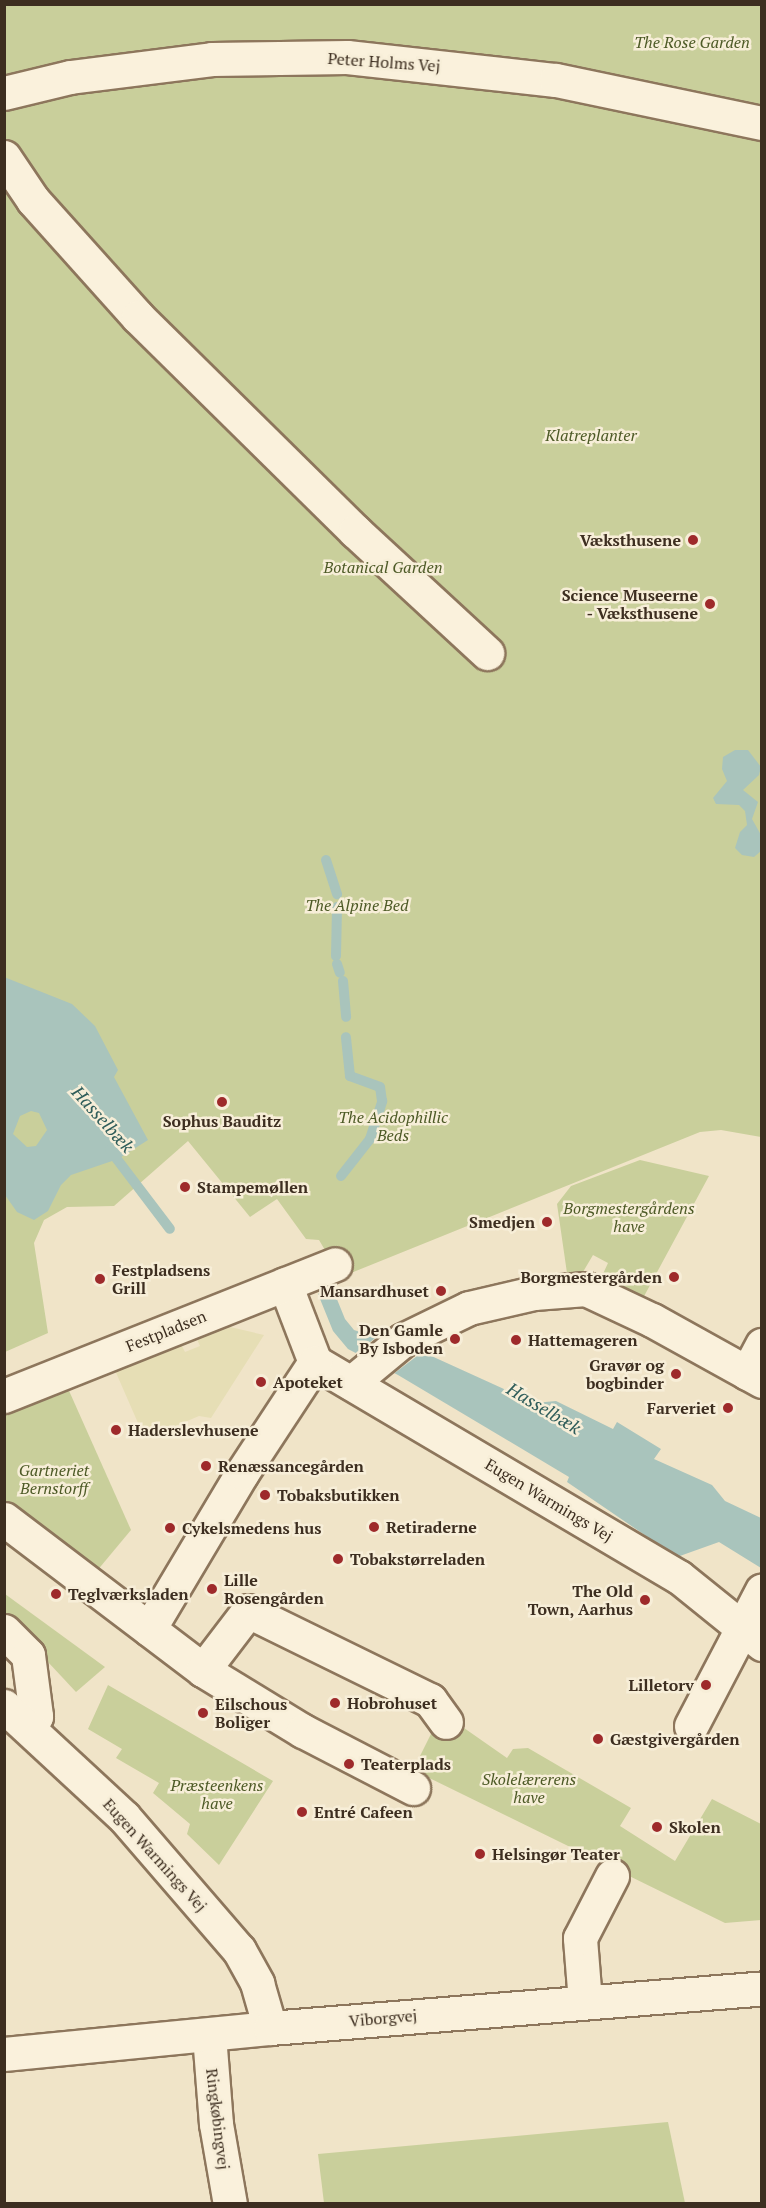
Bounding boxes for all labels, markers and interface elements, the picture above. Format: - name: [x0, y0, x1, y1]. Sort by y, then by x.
- park label: The Rose Garden: [634, 32, 750, 52]
- street label: Peter Holms Vej: [327, 48, 441, 76]
- park label: Klatreplanter: [545, 425, 637, 445]
- place label: Væksthusene: [580, 530, 681, 550]
- marker: Væksthusene: [686, 533, 700, 547]
- park label: Botanical Garden: [324, 557, 442, 577]
- place label: Science Museerne - Væksthusene: [562, 585, 698, 623]
- marker: Science Museerne - Væksthusene: [703, 597, 717, 611]
- park label: The Alpine Bed: [305, 895, 409, 915]
- water label: Hasselbæk: [67, 1081, 139, 1157]
- marker: Sophus Bauditz: [215, 1095, 229, 1109]
- park label: The Acidophillic Beds: [338, 1107, 448, 1145]
- place label: Sophus Bauditz: [163, 1111, 281, 1131]
- place label: Stampemøllen: [197, 1177, 308, 1197]
- marker: Stampemøllen: [178, 1180, 192, 1194]
- park label: Borgmestergårdens have: [563, 1198, 695, 1236]
- place label: Smedjen: [469, 1212, 535, 1232]
- marker: Smedjen: [540, 1215, 554, 1229]
- place label: Festpladsens Grill: [112, 1260, 210, 1298]
- place label: Borgmestergården: [520, 1267, 662, 1287]
- marker: Borgmestergården: [667, 1270, 681, 1284]
- marker: Festpladsens Grill: [93, 1272, 107, 1286]
- place label: Mansardhuset: [320, 1281, 429, 1301]
- marker: Mansardhuset: [434, 1284, 448, 1298]
- street label: Festpladsen: [123, 1306, 209, 1356]
- place label: Den Gamle By Isboden: [359, 1320, 443, 1358]
- place label: Hattemageren: [528, 1330, 638, 1350]
- marker: Den Gamle By Isboden: [448, 1332, 462, 1346]
- marker: Hattemageren: [509, 1333, 523, 1347]
- place label: Gravør og bogbinder: [586, 1355, 664, 1393]
- marker: Gravør og bogbinder: [669, 1367, 683, 1381]
- place label: Apoteket: [273, 1372, 343, 1392]
- marker: Apoteket: [254, 1375, 268, 1389]
- water label: Hasselbæk: [503, 1378, 585, 1438]
- place label: Farveriet: [647, 1398, 716, 1418]
- marker: Farveriet: [721, 1401, 735, 1415]
- place label: Haderslevhusene: [128, 1420, 259, 1440]
- marker: Haderslevhusene: [109, 1423, 123, 1437]
- street label: Eugen Warmings Vej: [481, 1454, 617, 1546]
- place label: Renæssancegården: [218, 1456, 364, 1476]
- marker: Renæssancegården: [199, 1459, 213, 1473]
- park label: Gartneriet Bernstorff: [19, 1460, 89, 1498]
- place label: Tobaksbutikken: [277, 1485, 400, 1505]
- marker: Tobaksbutikken: [258, 1488, 272, 1502]
- place label: Retiraderne: [386, 1517, 477, 1537]
- place label: Cykelsmedens hus: [182, 1518, 322, 1538]
- marker: Retiraderne: [367, 1520, 381, 1534]
- marker: Cykelsmedens hus: [163, 1521, 177, 1535]
- place label: Tobakstørreladen: [350, 1549, 485, 1569]
- marker: Tobakstørreladen: [331, 1552, 345, 1566]
- place label: Lille Rosengården: [224, 1570, 324, 1608]
- place label: The Old Town, Aarhus: [527, 1581, 633, 1619]
- marker: Lille Rosengården: [205, 1582, 219, 1596]
- place label: Teglværksladen: [68, 1584, 189, 1604]
- marker: Teglværksladen: [49, 1587, 63, 1601]
- marker: The Old Town, Aarhus: [638, 1593, 652, 1607]
- place label: Lilletorv: [629, 1675, 694, 1695]
- marker: Lilletorv: [699, 1678, 713, 1692]
- place label: Hobrohuset: [347, 1693, 437, 1713]
- place label: Eilschous Boliger: [215, 1694, 287, 1732]
- marker: Hobrohuset: [328, 1696, 342, 1710]
- marker: Eilschous Boliger: [196, 1706, 210, 1720]
- place label: Gæstgivergården: [610, 1729, 740, 1749]
- marker: Gæstgivergården: [591, 1732, 605, 1746]
- place label: Teaterplads: [361, 1754, 451, 1774]
- marker: Teaterplads: [342, 1757, 356, 1771]
- park label: Skolelærerens have: [482, 1769, 576, 1807]
- park label: Præsteenkens have: [170, 1775, 264, 1813]
- street label: Eugen Warmings Vej: [99, 1794, 211, 1916]
- place label: Entré Cafeen: [314, 1802, 413, 1822]
- marker: Entré Cafeen: [295, 1805, 309, 1819]
- place label: Skolen: [669, 1817, 721, 1837]
- marker: Skolen: [650, 1820, 664, 1834]
- place label: Helsingør Teater: [492, 1844, 620, 1864]
- marker: Helsingør Teater: [473, 1847, 487, 1861]
- street label: Viborgvej: [348, 2005, 418, 2031]
- street label: Ringkøbingvej: [202, 2067, 234, 2171]

